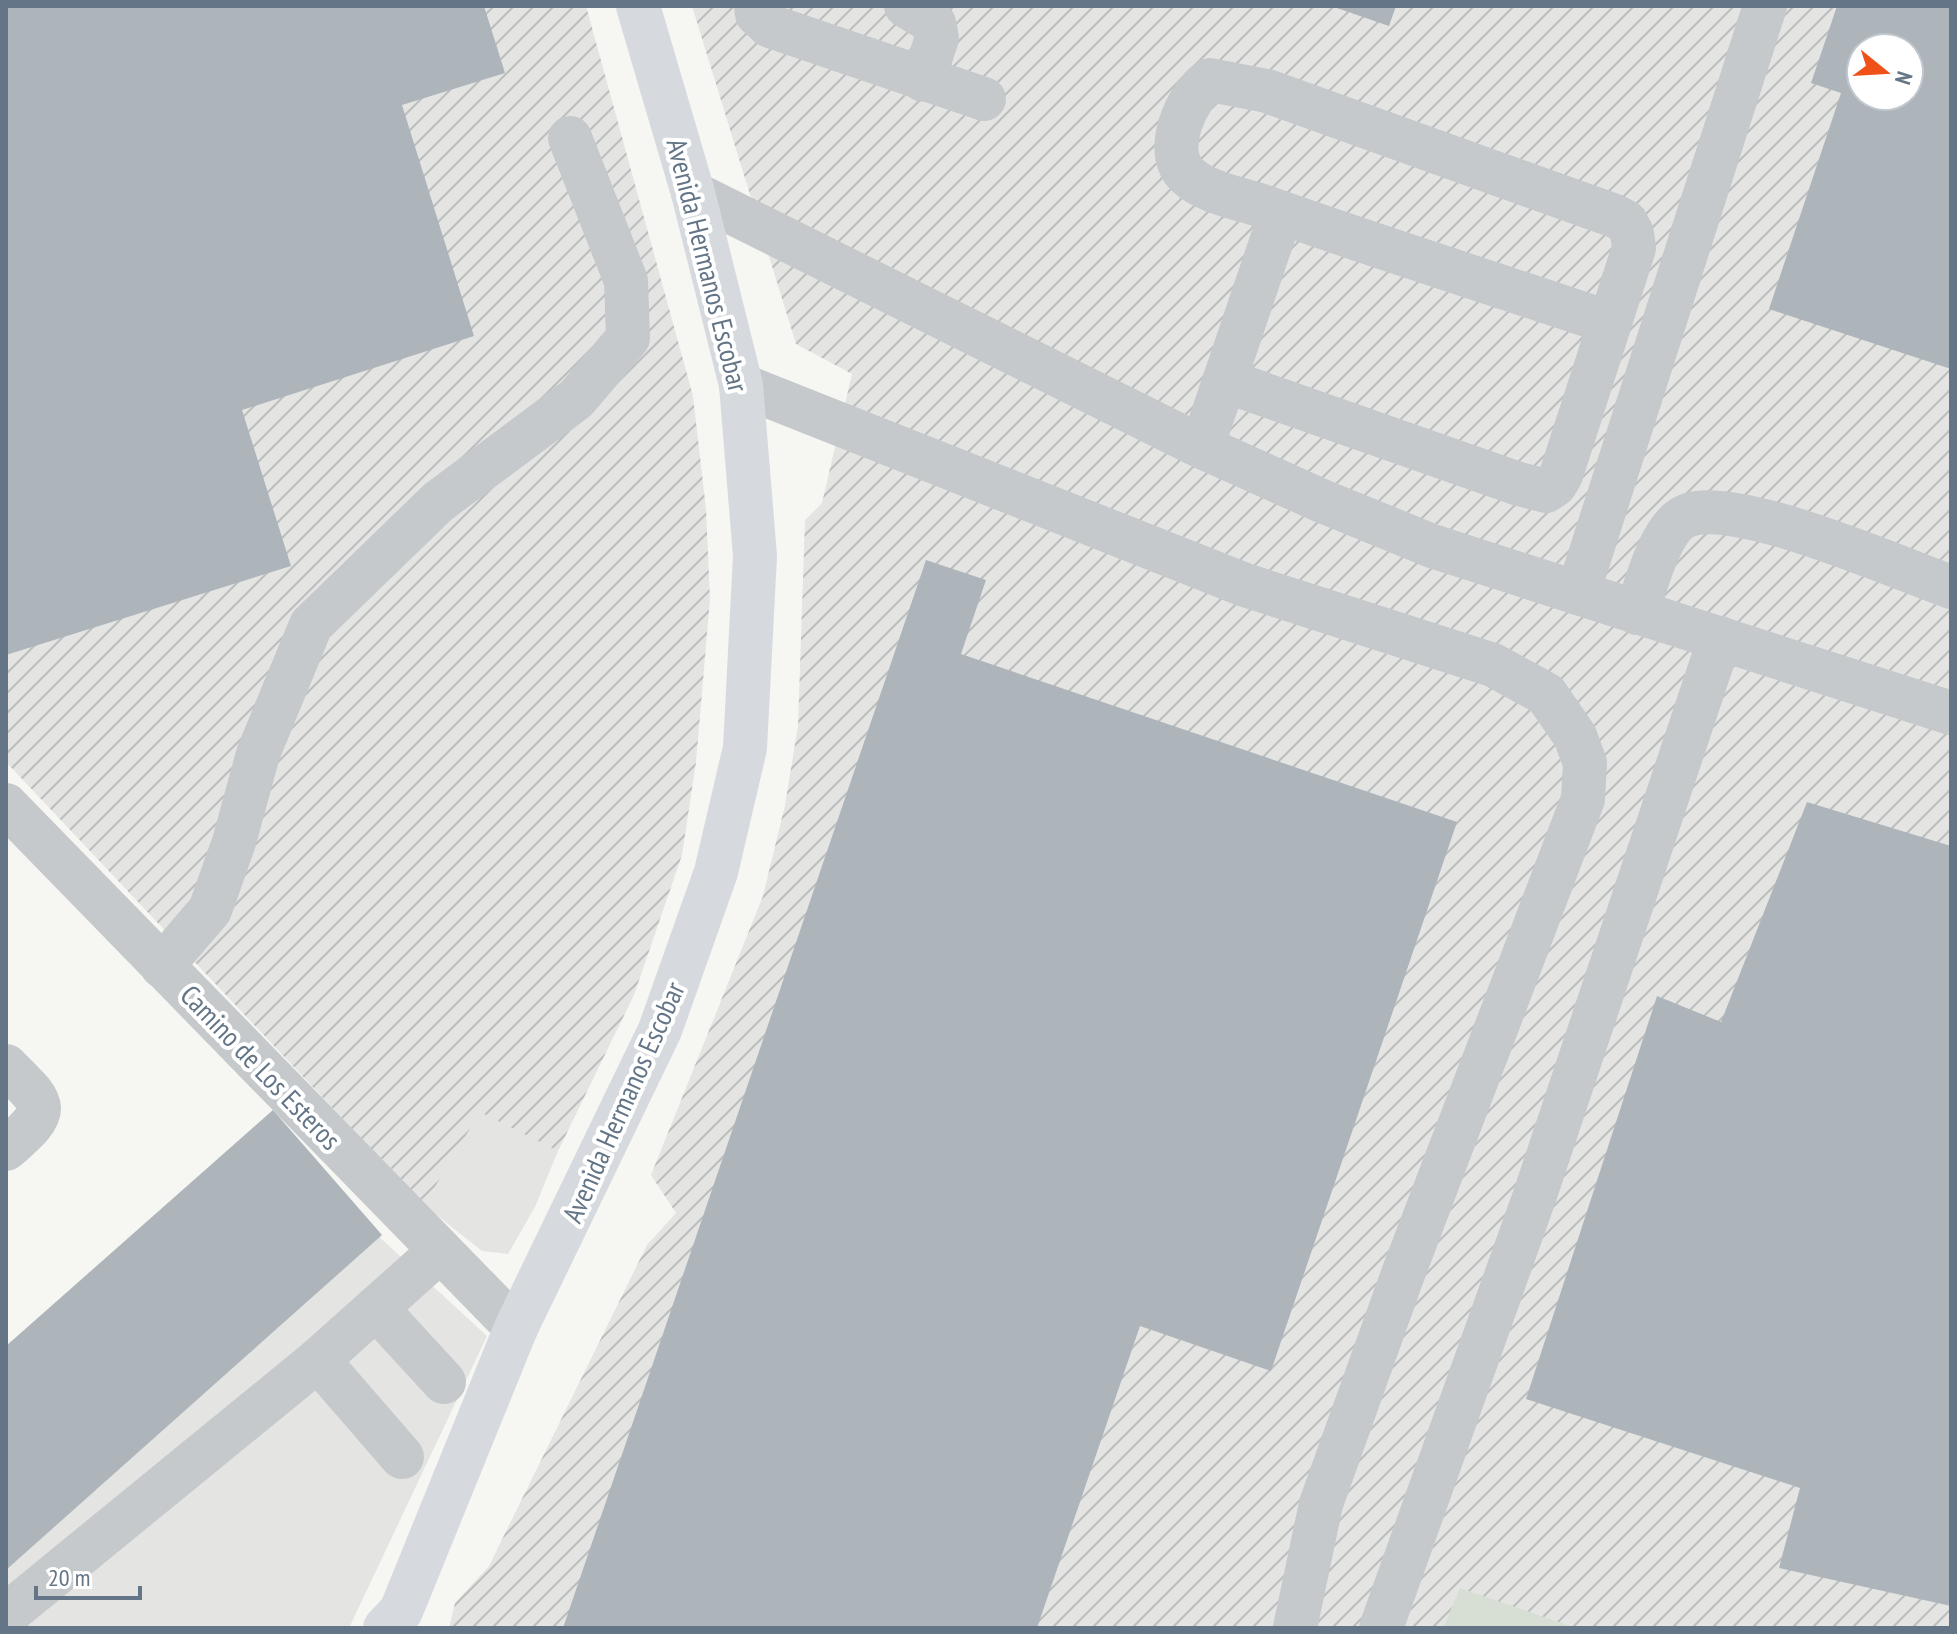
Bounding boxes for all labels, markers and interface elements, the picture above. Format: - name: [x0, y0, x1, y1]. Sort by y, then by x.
- north arrow: [1845, 32, 1925, 112]
- text: N: [1889, 68, 1919, 88]
- street label: Avenida Hermanos Escobar: [659, 134, 757, 396]
- street label: Avenida Hermanos Escobar: [553, 975, 693, 1228]
- street label: Camino de Los Esteros: [173, 977, 349, 1157]
- scale bar: [36, 1550, 140, 1600]
- text: 20 m: [48, 1562, 90, 1593]

